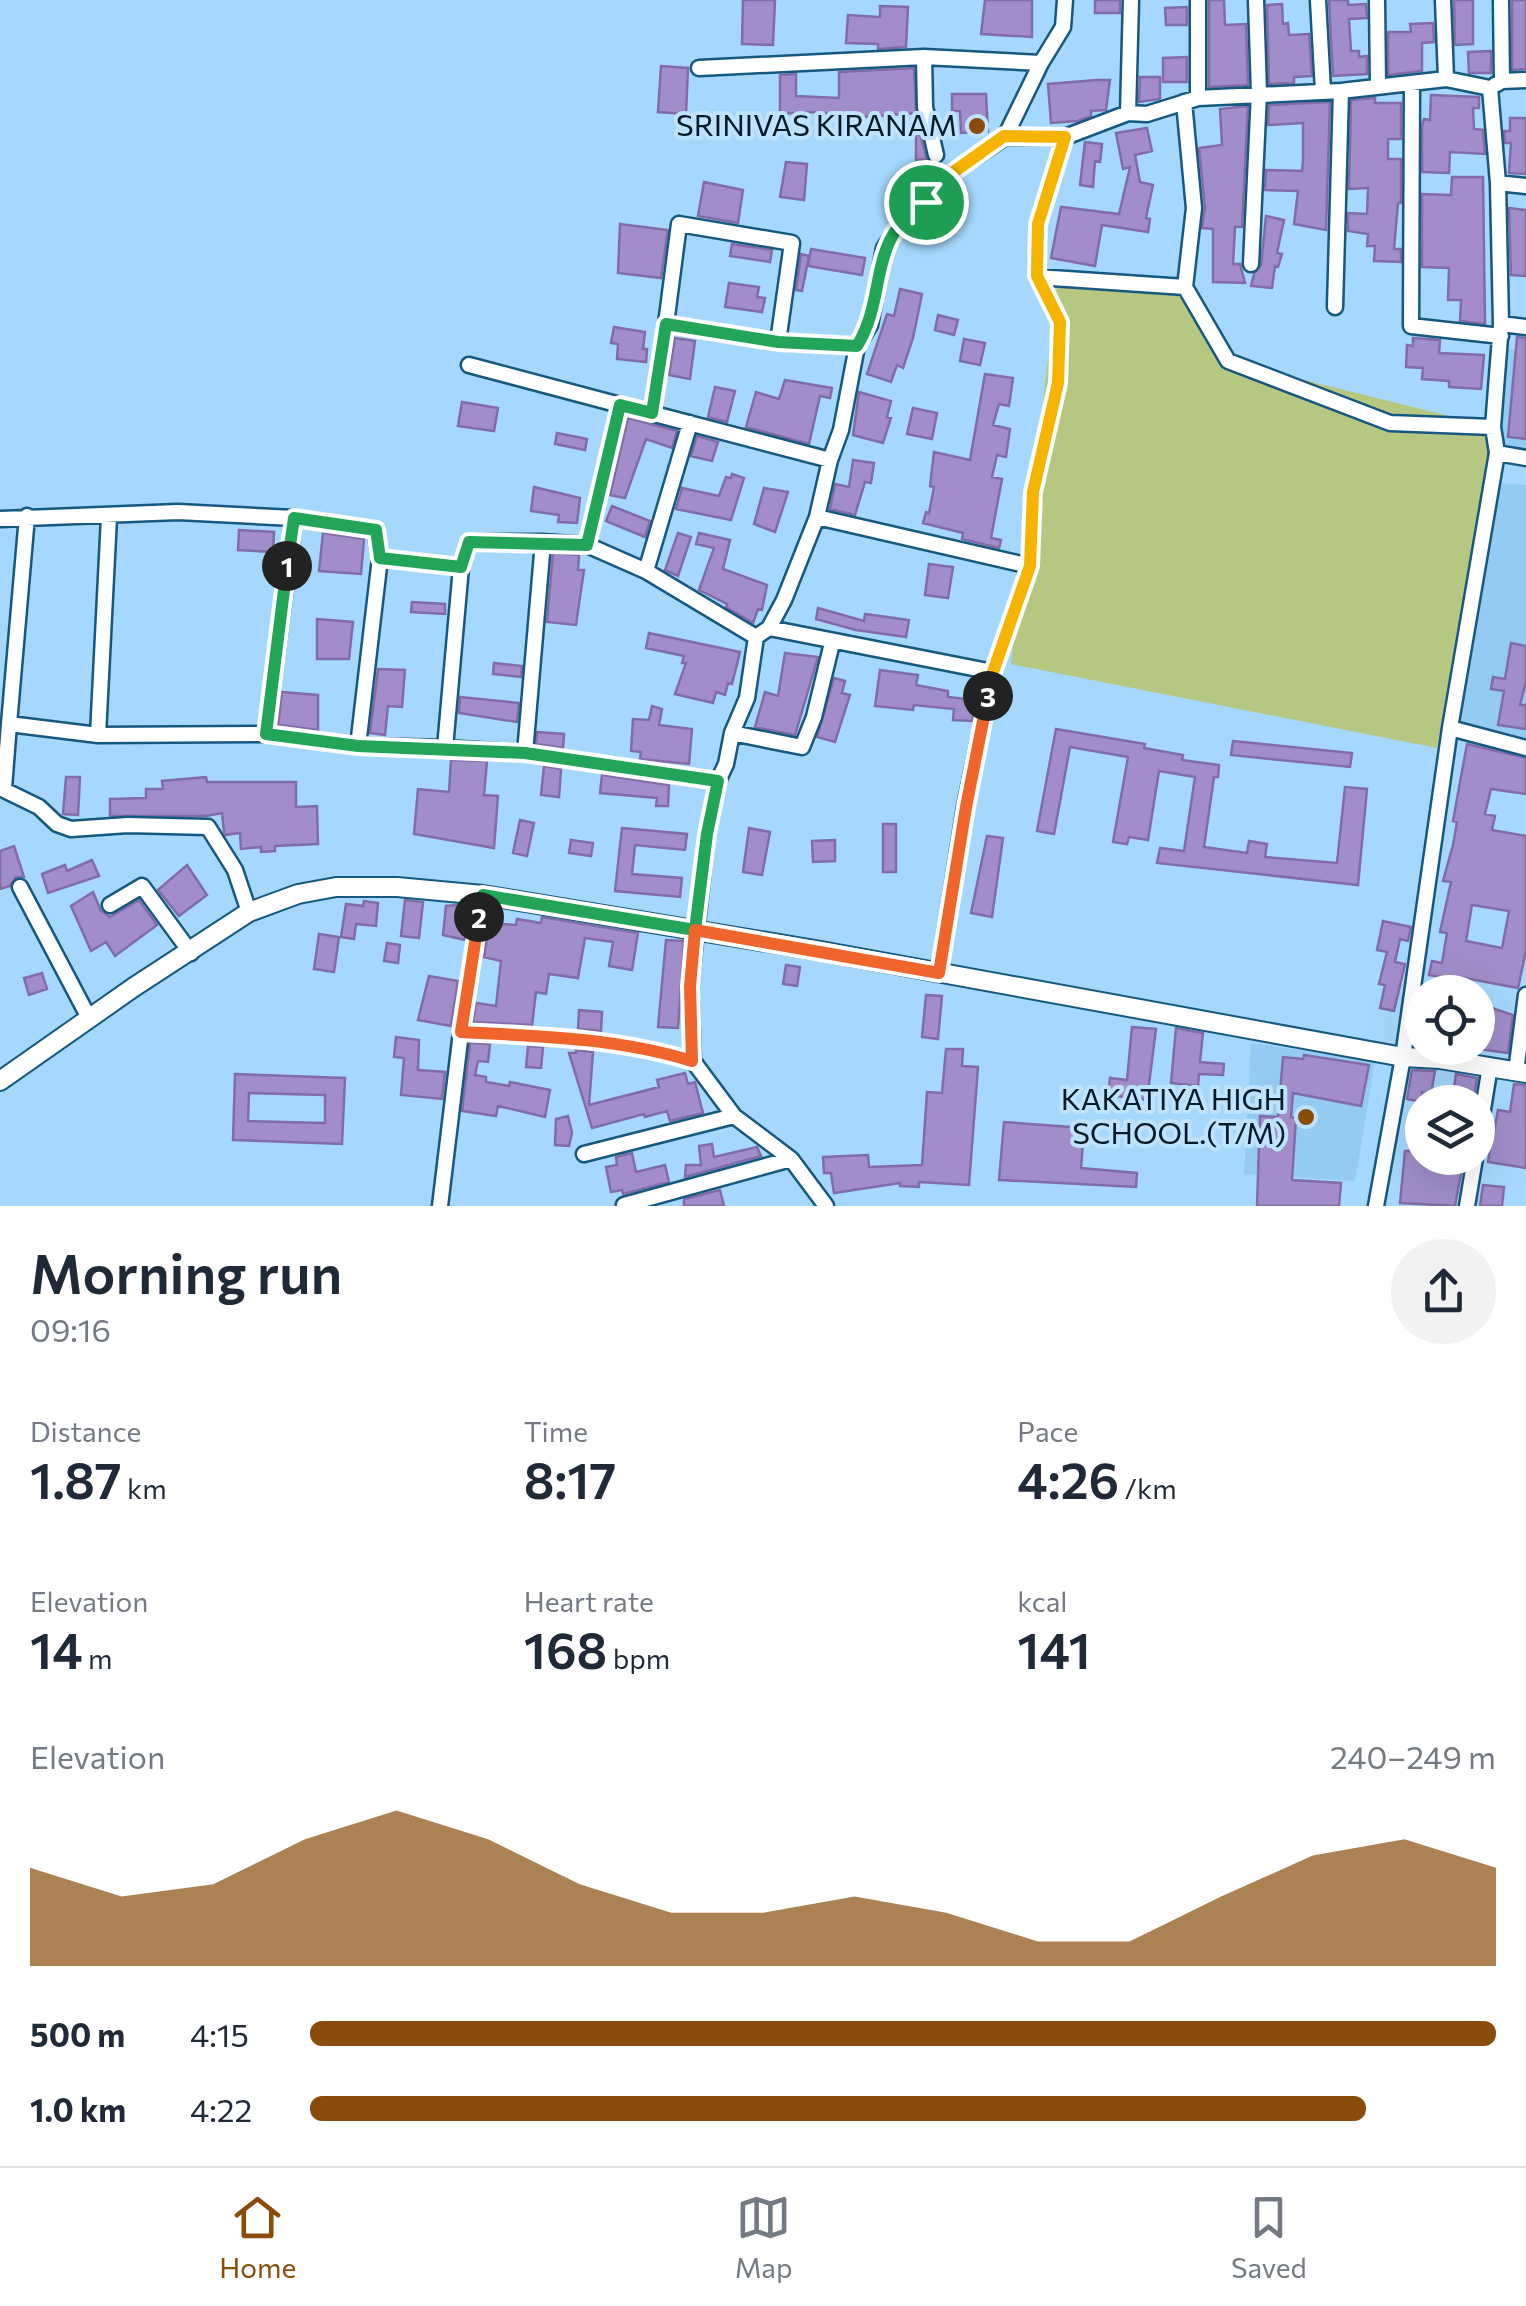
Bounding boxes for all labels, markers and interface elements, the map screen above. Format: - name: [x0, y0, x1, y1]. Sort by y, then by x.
- place label: SRINIVAS KIRANAM: [676, 105, 957, 142]
- marker: SRINIVAS KIRANAM: [966, 115, 988, 137]
- pin: [884, 160, 969, 245]
- icon: arrive: [899, 175, 954, 230]
- pin: 1: [262, 541, 312, 591]
- text: 1: [281, 549, 293, 583]
- pin: 3: [963, 671, 1013, 721]
- text: 3: [980, 679, 996, 713]
- pin: 2: [454, 892, 504, 942]
- text: 2: [471, 900, 487, 934]
- map controls: [1405, 975, 1495, 1175]
- button: locate: [1405, 975, 1495, 1065]
- place label: KAKATIYA HIGH SCHOOL.(T/M): [1061, 1079, 1286, 1150]
- button: layers: [1405, 1085, 1495, 1175]
- marker: KAKATIYA HIGH SCHOOL.(T/M): [1295, 1106, 1317, 1128]
- text: Morning run: [30, 1238, 342, 1305]
- button: share: [1391, 1239, 1496, 1344]
- text: 09:16: [30, 1309, 111, 1349]
- text: Distance: [30, 1414, 141, 1448]
- text: Time: [524, 1414, 588, 1448]
- text: Pace: [1017, 1414, 1078, 1448]
- text: 1.87: [30, 1448, 122, 1509]
- text: 8:17: [524, 1448, 616, 1509]
- text: 4:26: [1017, 1448, 1119, 1509]
- text: km: [122, 1471, 167, 1505]
- text: /km: [1119, 1471, 1177, 1505]
- text: Elevation: [30, 1584, 148, 1618]
- text: Heart rate: [524, 1584, 654, 1618]
- text: kcal: [1017, 1584, 1067, 1618]
- text: 14: [30, 1618, 83, 1679]
- text: 168: [524, 1618, 607, 1679]
- text: 141: [1017, 1618, 1091, 1679]
- text: m: [83, 1641, 112, 1675]
- text: bpm: [607, 1641, 670, 1675]
- text: Elevation: [30, 1736, 165, 1776]
- text: 240–249 m: [1330, 1736, 1496, 1776]
- text: 500 m: [30, 2014, 125, 2054]
- text: 4:15: [190, 2014, 249, 2054]
- text: 1.0 km: [30, 2089, 126, 2129]
- text: 4:22: [190, 2089, 252, 2129]
- tab: Home: [219, 2190, 296, 2284]
- tab: Map: [735, 2190, 793, 2284]
- tab: Saved: [1231, 2190, 1307, 2284]

